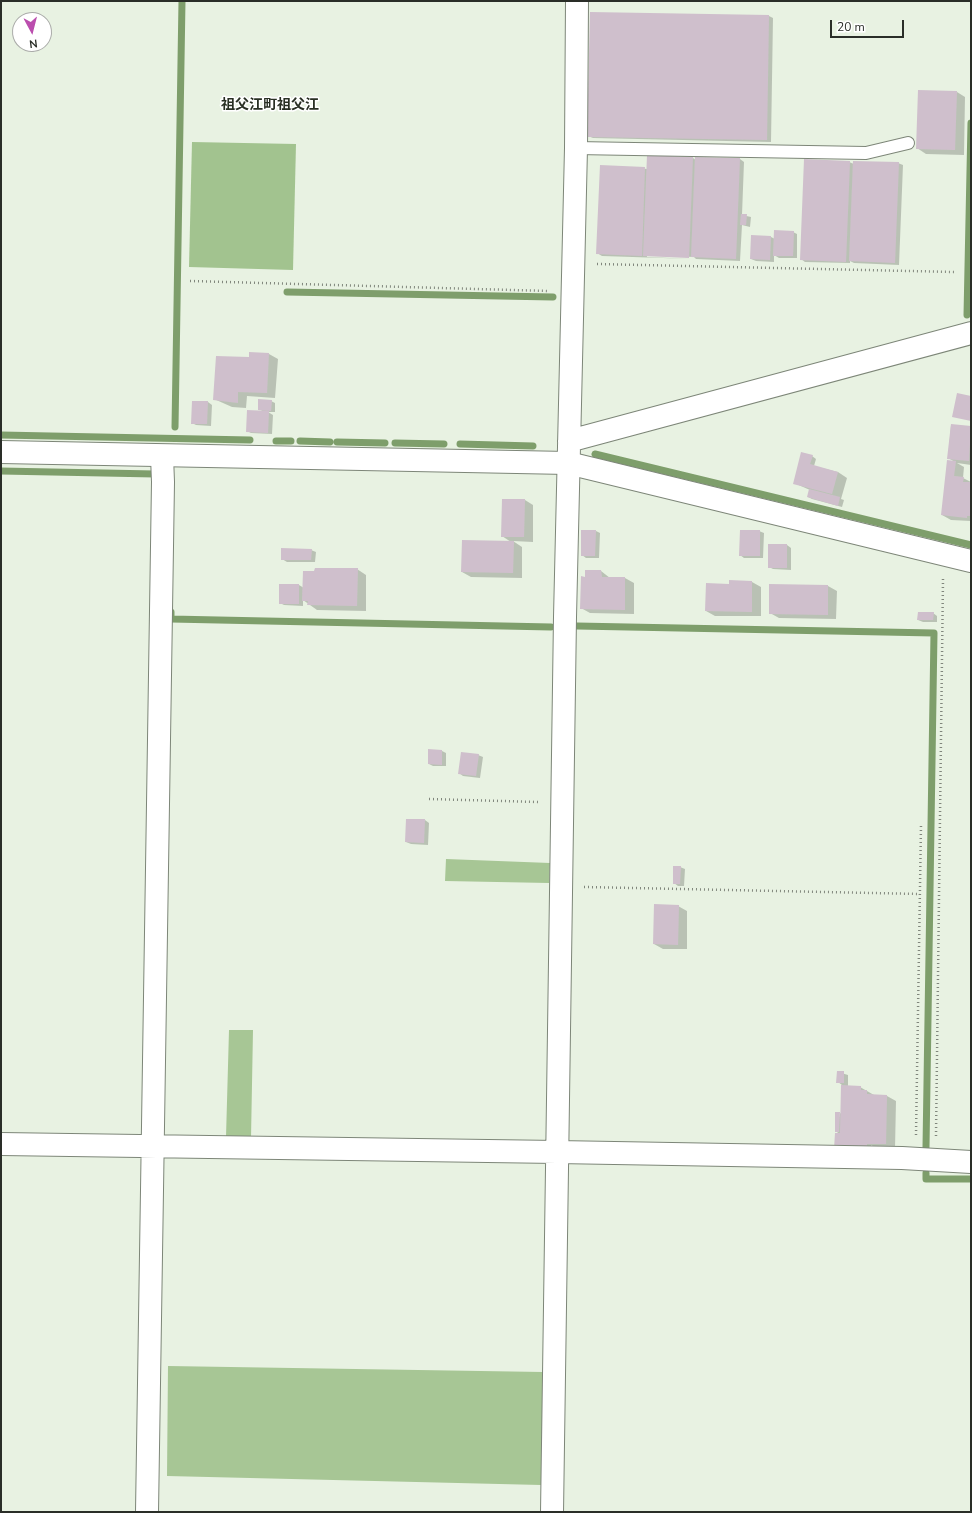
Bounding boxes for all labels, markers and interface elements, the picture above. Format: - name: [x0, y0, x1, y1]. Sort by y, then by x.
- north arrow: [12, 12, 52, 52]
- scale bar: [832, 12, 906, 38]
- text: 20 m: [837, 19, 865, 35]
- text: N: [28, 35, 38, 51]
- district label: 祖父江町祖父江: [221, 98, 319, 114]

